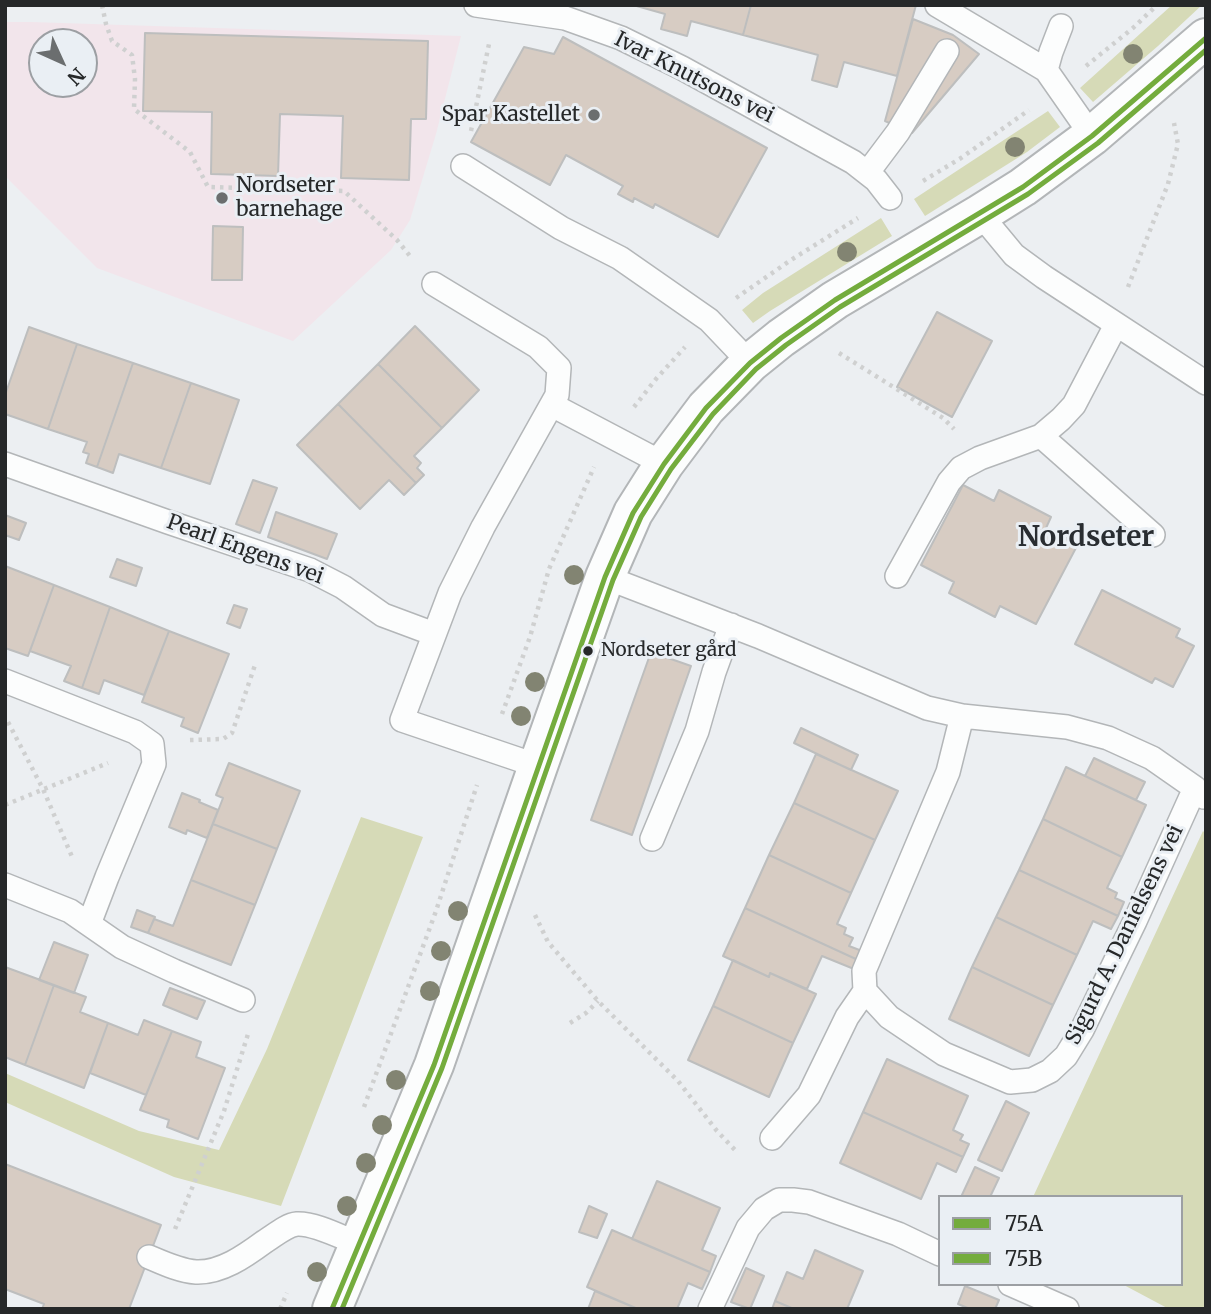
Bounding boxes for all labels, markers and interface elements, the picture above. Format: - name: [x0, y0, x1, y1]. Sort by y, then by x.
- street label: Ivar Knutsons vei: [610, 27, 778, 129]
- north arrow: [28, 28, 98, 98]
- text: N: [63, 63, 90, 90]
- place label: Spar Kastellet: [441, 102, 580, 128]
- marker: Spar Kastellet: [586, 107, 602, 123]
- place label: Nordseter barnehage: [236, 173, 343, 223]
- marker: Nordseter barnehage: [214, 190, 230, 206]
- street label: Pearl Engens vei: [163, 510, 327, 590]
- district label: Nordseter: [1018, 521, 1154, 555]
- place label: Nordseter gård: [601, 640, 736, 662]
- marker: Nordseter gård: [581, 644, 595, 658]
- street label: Sigurd A. Danielsens vei: [1061, 821, 1189, 1049]
- legend: [938, 1195, 1183, 1286]
- text: 75A: [1005, 1210, 1043, 1237]
- text: 75B: [1005, 1245, 1042, 1272]

